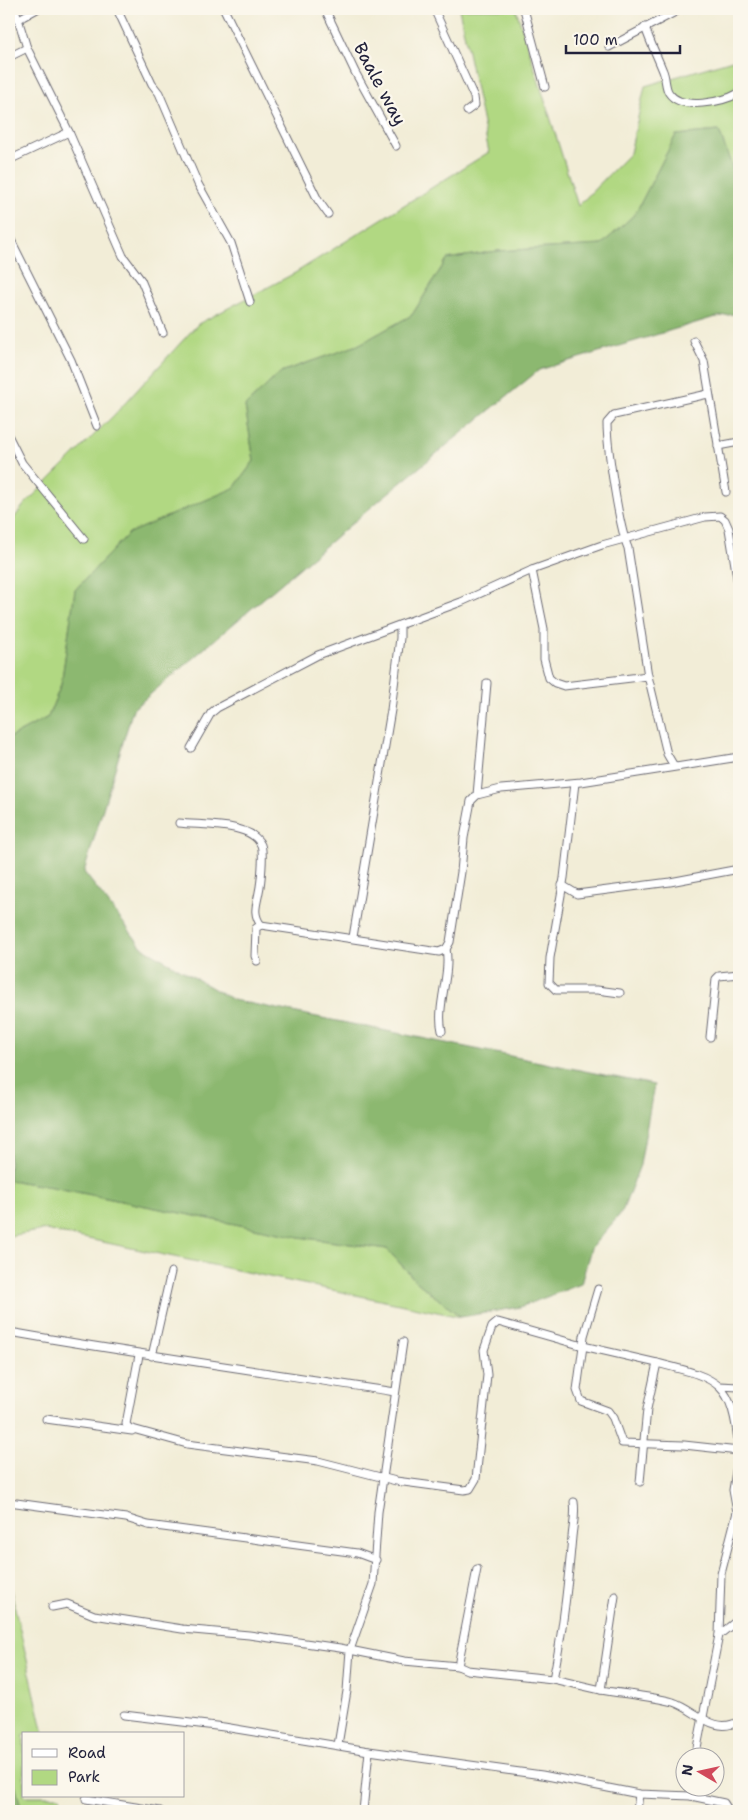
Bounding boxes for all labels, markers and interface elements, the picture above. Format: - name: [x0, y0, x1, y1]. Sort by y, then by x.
- scale bar: [566, 22, 679, 54]
- text: 100 m: [573, 30, 618, 50]
- street label: Baale way: [348, 38, 412, 130]
- legend: [22, 1732, 185, 1798]
- text: Road: [68, 1743, 106, 1763]
- north arrow: [676, 1748, 726, 1798]
- text: N: [677, 1763, 697, 1777]
- text: Park: [68, 1767, 100, 1787]

